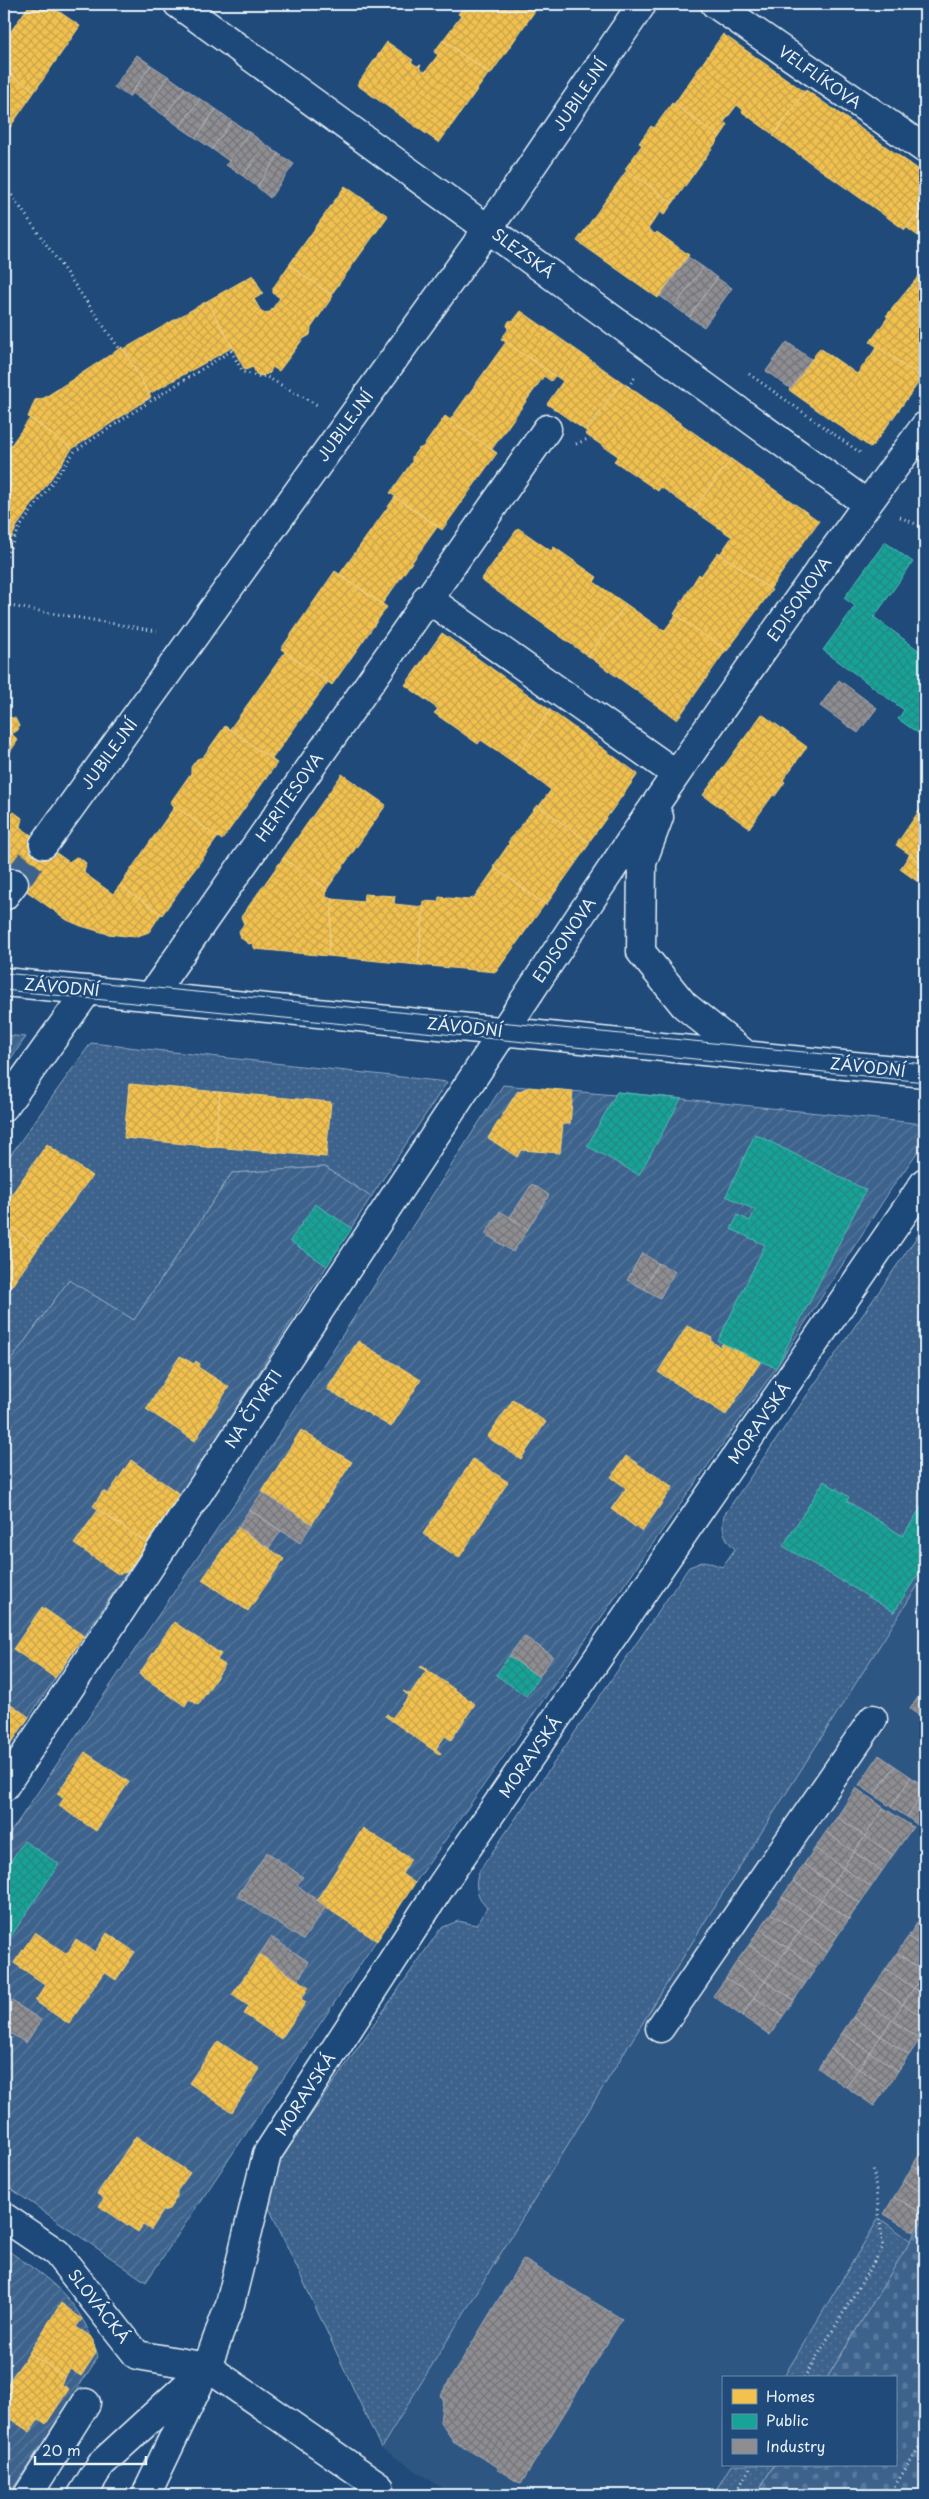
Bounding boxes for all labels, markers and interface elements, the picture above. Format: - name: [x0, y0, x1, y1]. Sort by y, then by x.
- street label: VELFLÍKOVA: [774, 39, 867, 114]
- street label: JUBILEJNÍ: [546, 53, 613, 135]
- street label: SLEZSKÁ: [487, 221, 560, 283]
- street label: JUBILEJNÍ: [310, 384, 379, 466]
- street label: EDISONOVA: [760, 551, 836, 646]
- street label: JUBILEJNÍ: [74, 712, 143, 794]
- street label: HERITESOVA: [249, 747, 328, 846]
- street label: EDISONOVA: [526, 892, 601, 987]
- street label: ZÁVODNÍ: [23, 971, 101, 1001]
- street label: ZÁVODNÍ: [426, 1010, 505, 1042]
- street label: ZÁVODNÍ: [829, 1050, 908, 1082]
- street label: NA ČTVRTI: [218, 1364, 287, 1453]
- street label: MORAVSKÁ: [721, 1377, 795, 1468]
- street label: MORAVSKÁ: [492, 1711, 566, 1802]
- street label: MORAVSKÁ: [268, 2047, 340, 2140]
- street label: SLOVÁCKÁ: [63, 2263, 137, 2348]
- legend: [722, 2376, 896, 2466]
- text: Homes: [766, 2384, 815, 2407]
- text: Public: [766, 2408, 809, 2431]
- scale bar: [35, 2434, 146, 2466]
- text: Industry: [766, 2434, 825, 2457]
- text: 20 m: [42, 2438, 81, 2461]

